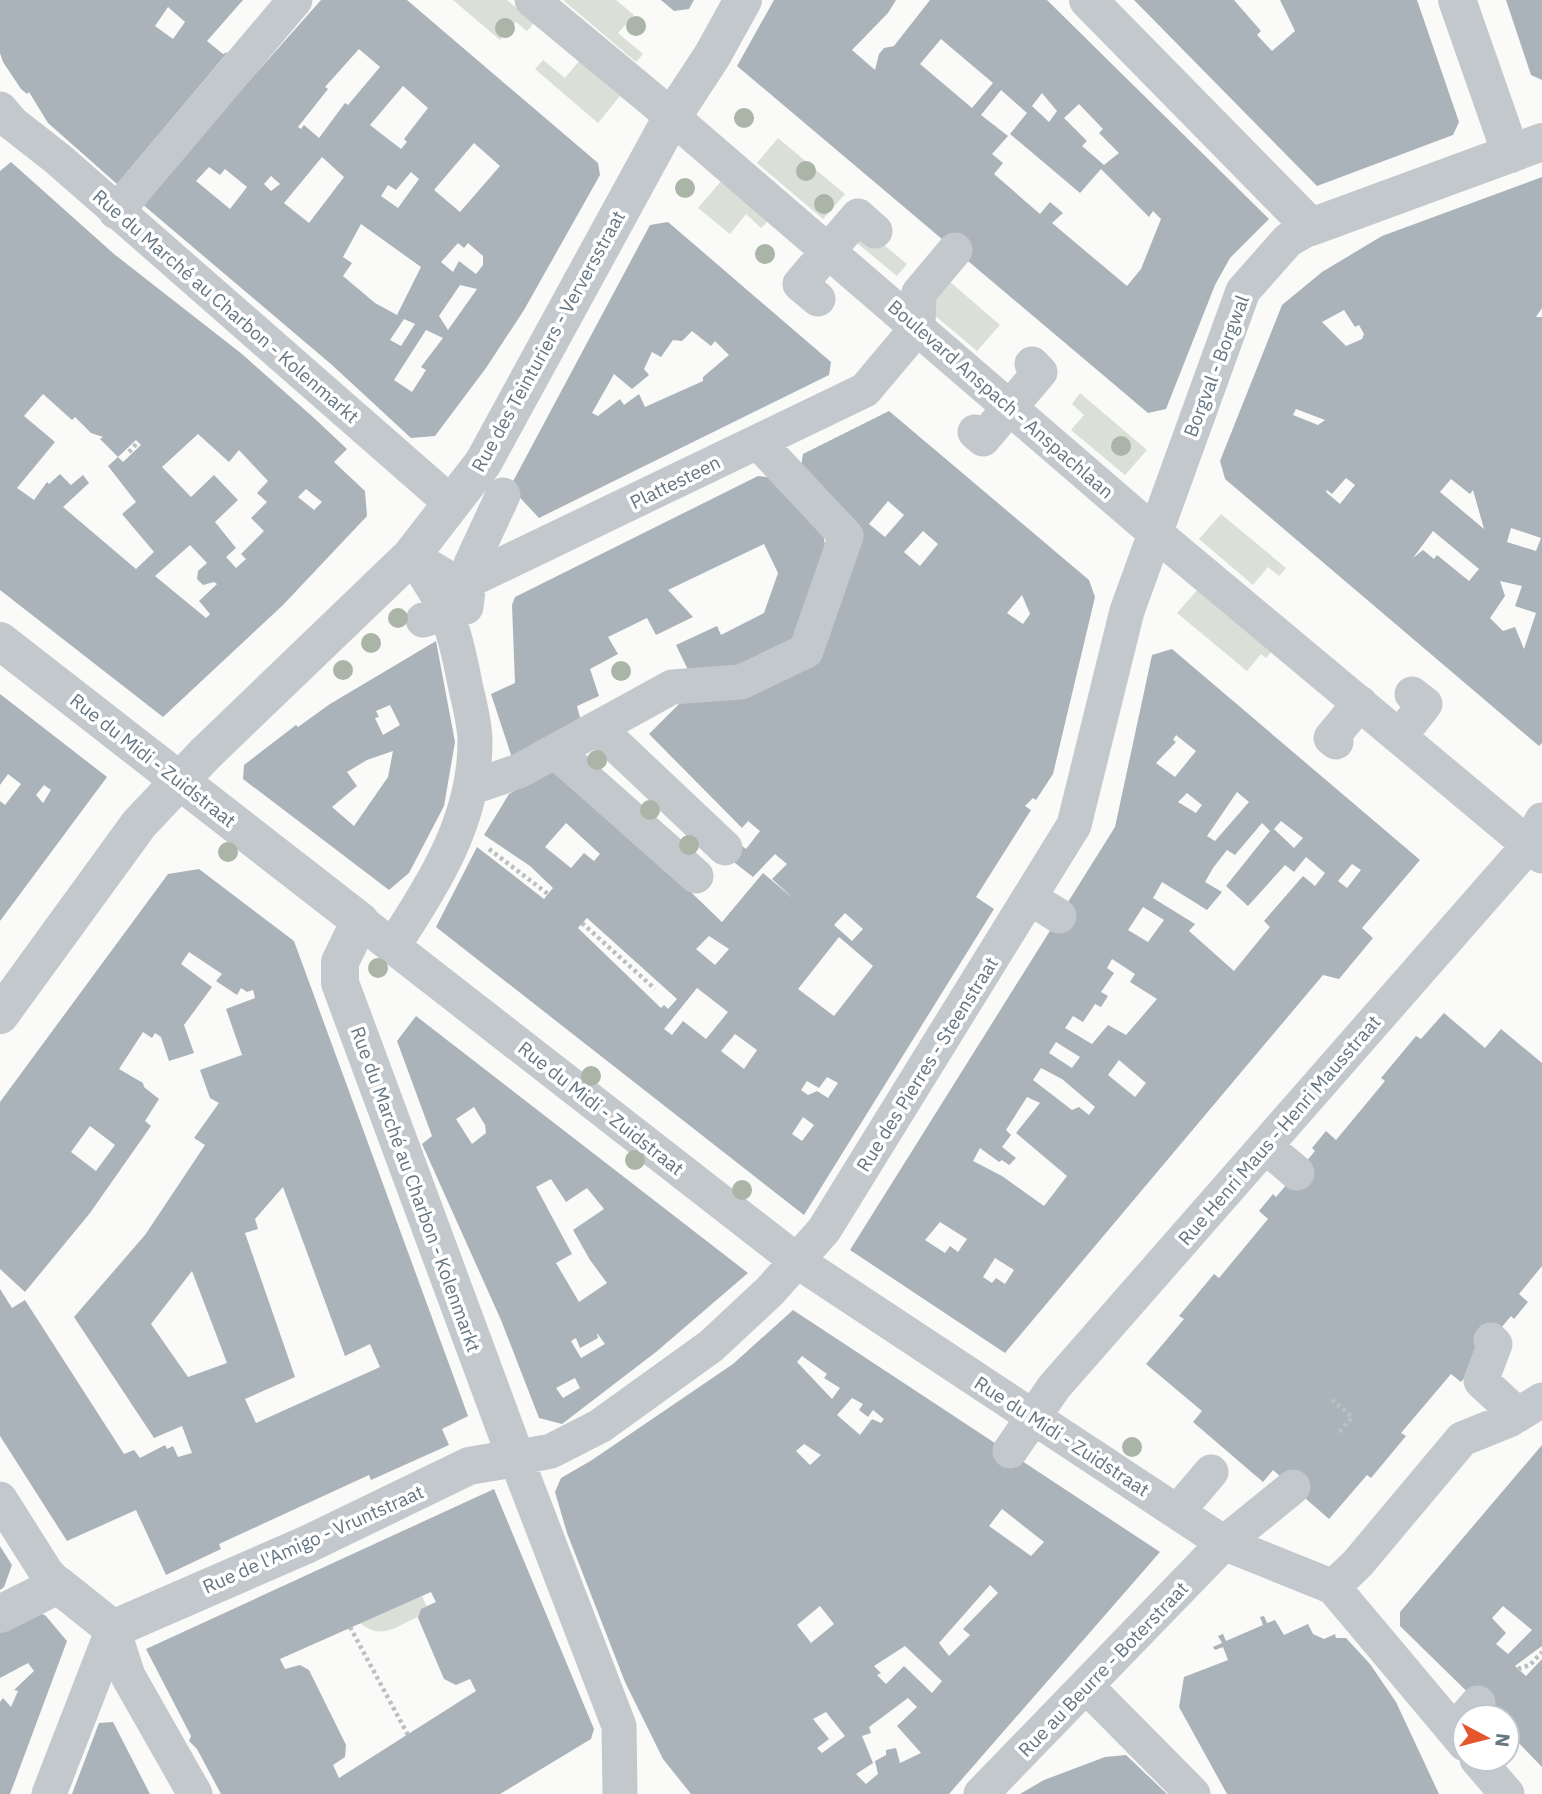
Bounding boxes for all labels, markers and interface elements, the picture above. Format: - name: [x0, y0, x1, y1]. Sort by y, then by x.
- street label: Rue du Marché au Charbon - Kolenmarkt: [88, 184, 364, 428]
- street label: Rue des Teinturiers - Verversstraat: [466, 206, 630, 476]
- street label: Borgval - Borgwal: [1178, 292, 1254, 440]
- street label: Boulevard Anspach - Anspachlaan: [883, 294, 1119, 504]
- street label: Plattesteen: [626, 450, 724, 514]
- street label: Rue du Midi - Zuidstraat: [65, 688, 241, 832]
- street label: Rue des Pierres - Steenstraat: [851, 952, 1003, 1176]
- street label: Rue Henri Maus - Henri Mausstraat: [1173, 1010, 1385, 1250]
- street label: Rue du Marché au Charbon - Kolenmarkt: [346, 1023, 486, 1355]
- street label: Rue du Midi - Zuidstraat: [513, 1036, 689, 1180]
- street label: Rue du Midi - Zuidstraat: [970, 1370, 1154, 1502]
- street label: Rue de l'Amigo - Vruntstraat: [199, 1479, 427, 1599]
- street label: Rue au Beurre - Boterstraat: [1013, 1576, 1193, 1762]
- north arrow: [1451, 1703, 1521, 1773]
- text: N: [1490, 1732, 1516, 1748]

